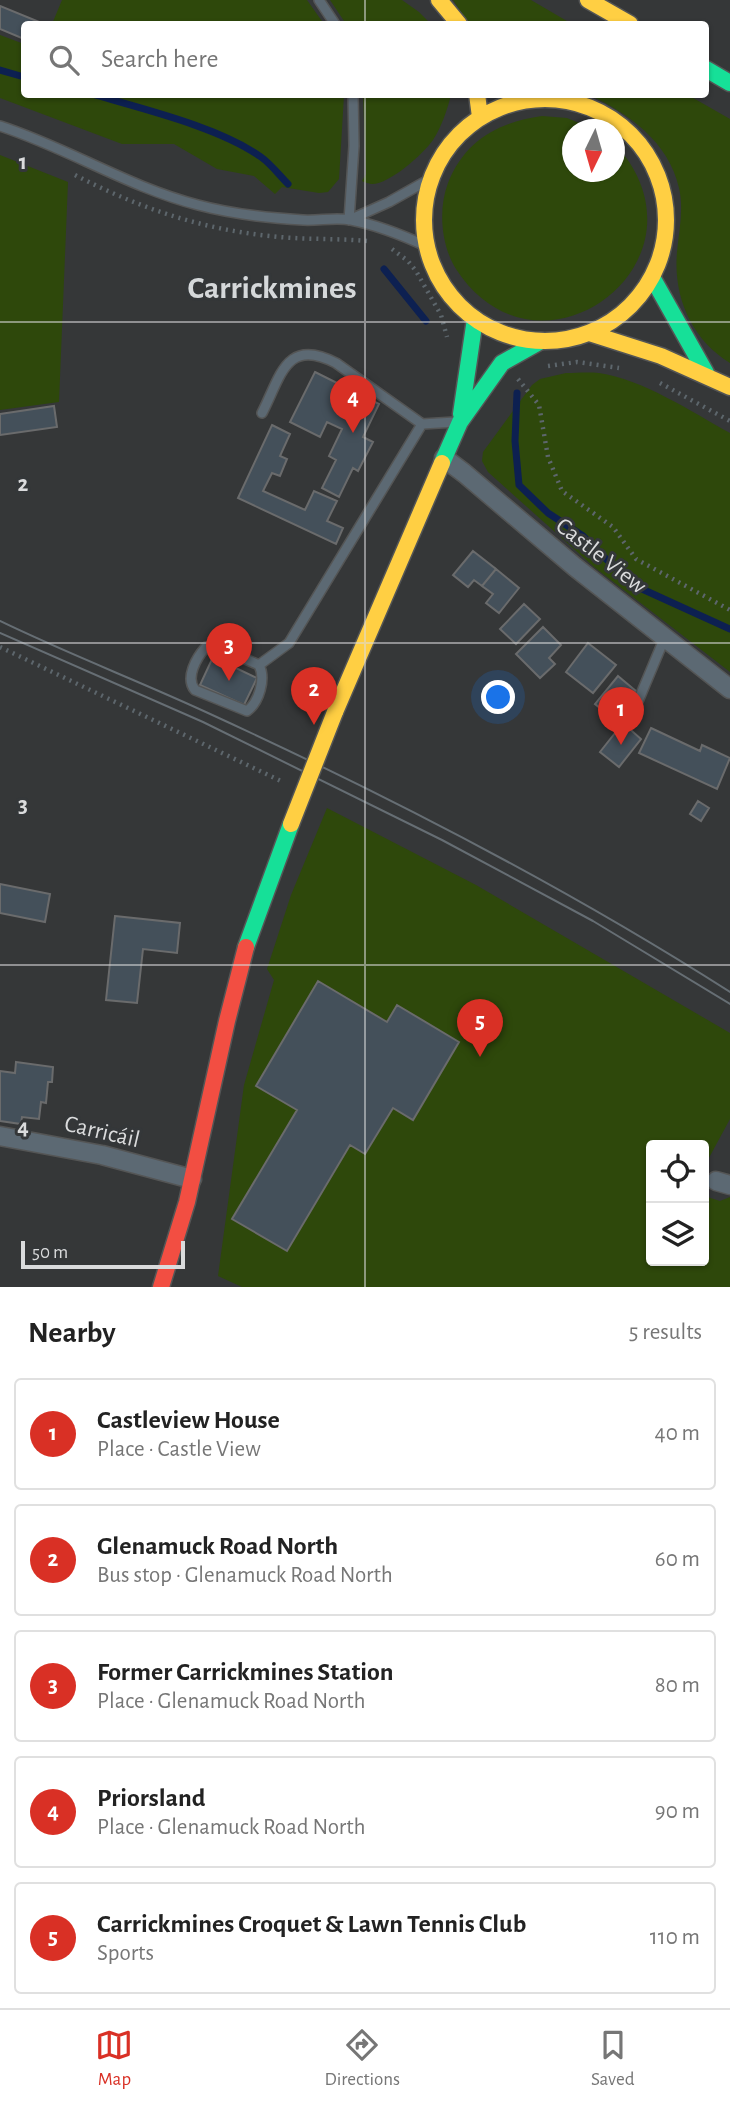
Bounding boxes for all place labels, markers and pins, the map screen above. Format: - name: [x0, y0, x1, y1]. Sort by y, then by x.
- pin: 4: [330, 375, 376, 433]
- pin: 3: [206, 623, 252, 681]
- pin: 2: [291, 667, 337, 725]
- pin: 1: [598, 687, 644, 745]
- pin: 5: [457, 999, 503, 1057]

